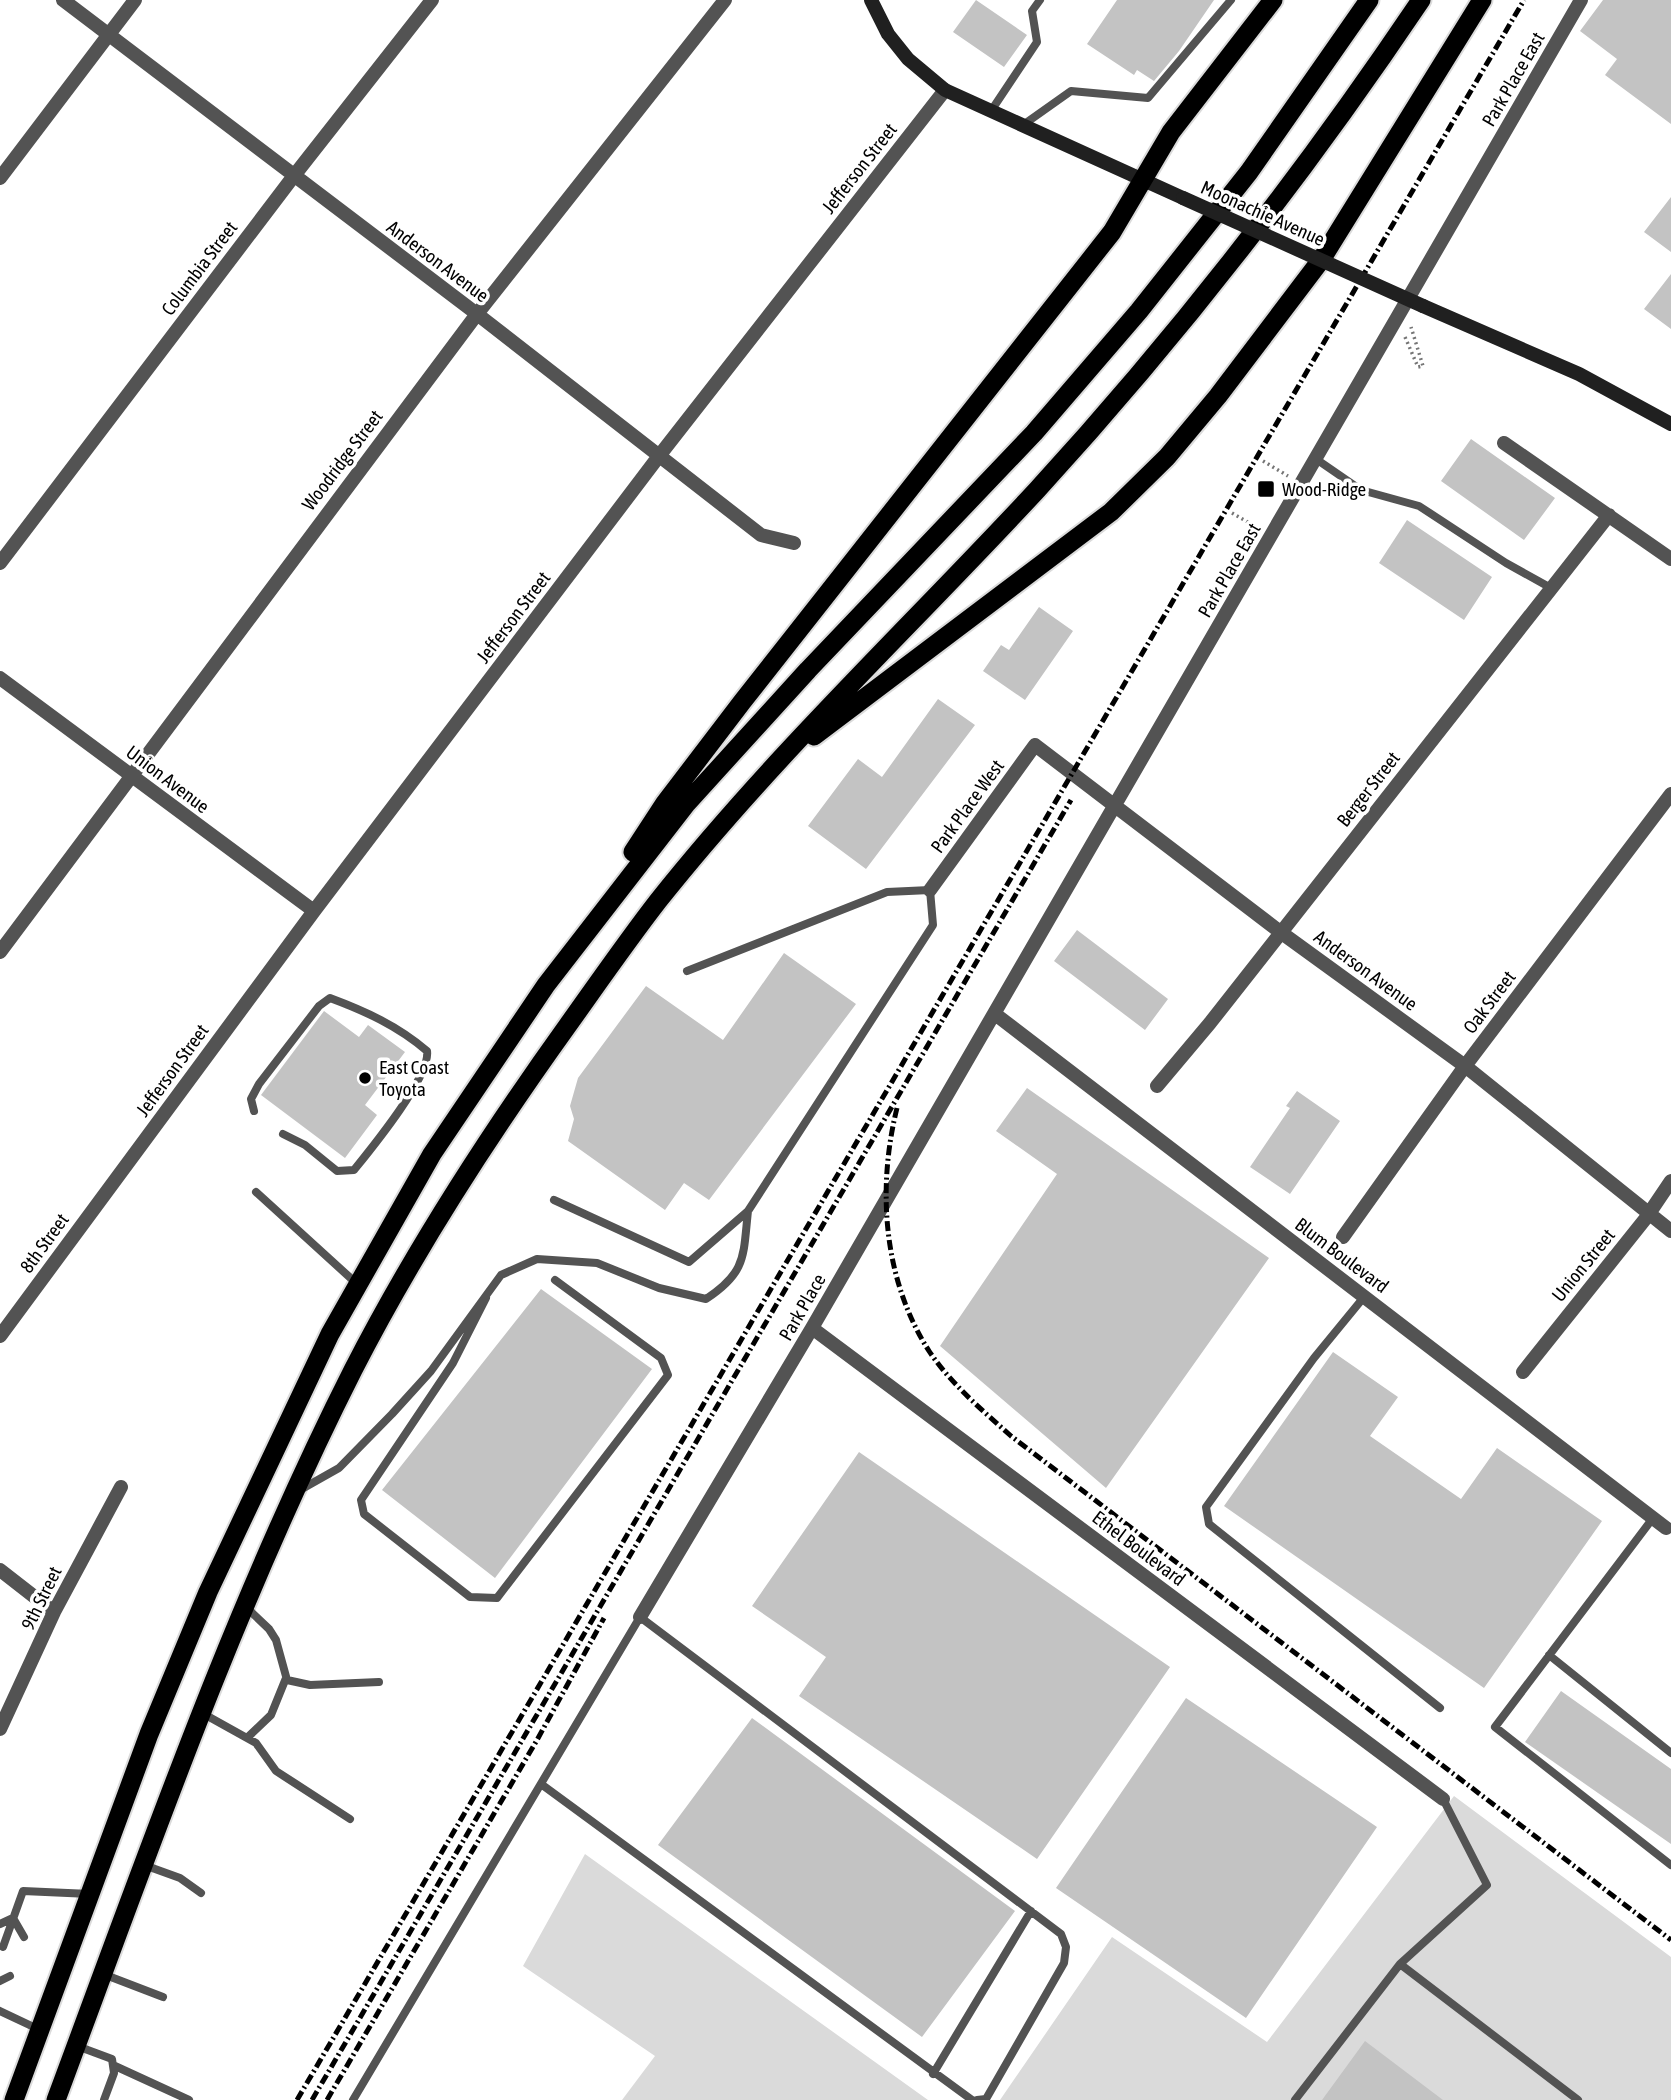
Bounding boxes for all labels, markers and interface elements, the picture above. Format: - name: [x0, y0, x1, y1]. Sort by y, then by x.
- street label: Park Place East: [1477, 28, 1549, 130]
- street label: Jefferson Street: [817, 119, 901, 217]
- street label: Moonachie Avenue: [1198, 176, 1328, 250]
- street label: Anderson Avenue: [383, 216, 493, 306]
- street label: Columbia Street: [157, 217, 241, 319]
- street label: Woodridge Street: [297, 406, 387, 514]
- place label: Wood-Ridge: [1282, 478, 1366, 500]
- marker: Wood-Ridge: [1256, 479, 1276, 499]
- street label: Park Place East: [1193, 519, 1265, 621]
- street label: Jefferson Street: [472, 567, 554, 667]
- street label: Union Avenue: [122, 741, 214, 817]
- street label: Berger Street: [1332, 747, 1404, 831]
- street label: Park Place West: [926, 755, 1008, 857]
- street label: Anderson Avenue: [1310, 925, 1422, 1015]
- street label: Oak Street: [1458, 966, 1520, 1038]
- street label: Jefferson Street: [131, 1020, 213, 1120]
- place label: East Coast Toyota: [379, 1056, 449, 1100]
- marker: East Coast Toyota: [357, 1070, 373, 1086]
- street label: 8th Street: [15, 1209, 73, 1277]
- street label: Blum Boulevard: [1291, 1213, 1393, 1297]
- street label: Union Street: [1547, 1224, 1619, 1306]
- street label: Park Place: [774, 1270, 830, 1344]
- street label: Ethel Boulevard: [1088, 1506, 1190, 1590]
- street label: 9th Street: [16, 1563, 66, 1633]

